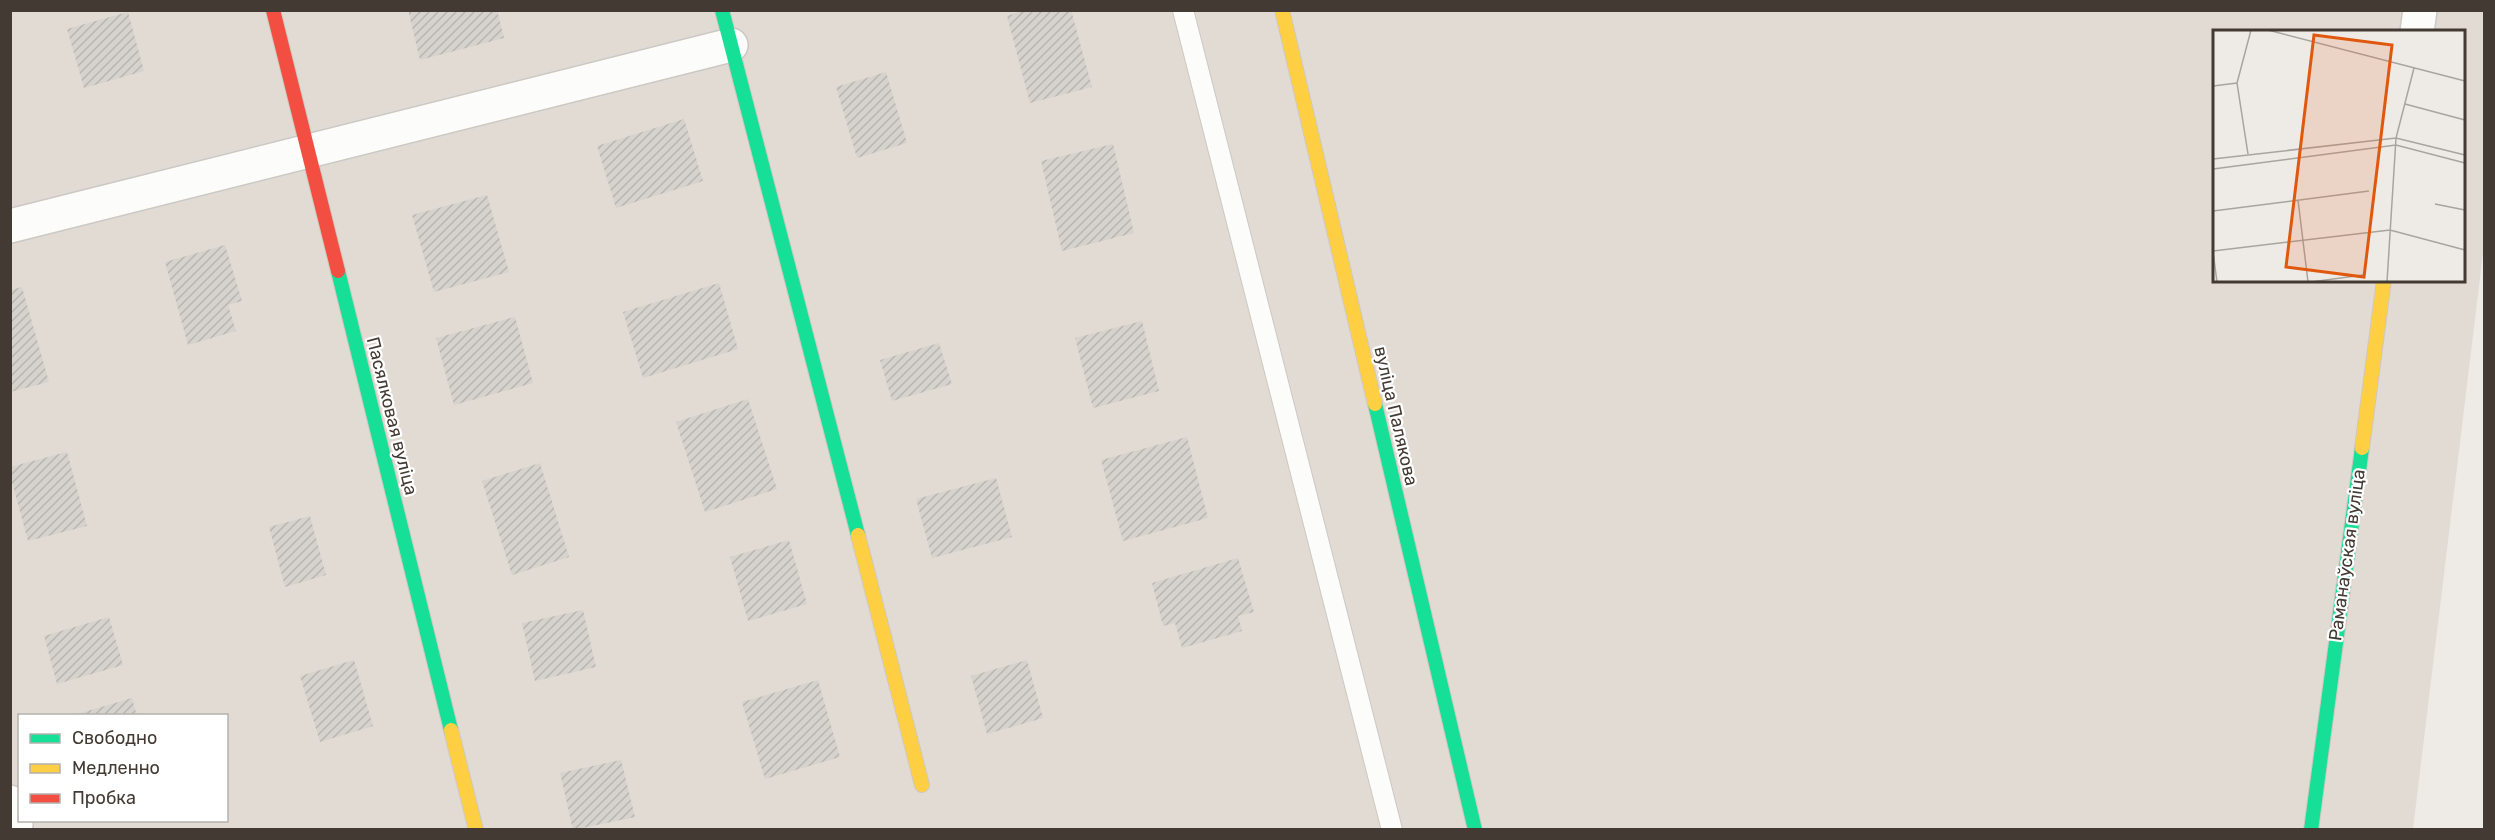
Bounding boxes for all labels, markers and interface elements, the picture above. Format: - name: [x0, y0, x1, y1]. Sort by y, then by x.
- inset map: [2213, 30, 2465, 282]
- street label: Пасялковая вуліца: [362, 335, 422, 497]
- street label: вуліца Палякова: [1369, 344, 1423, 488]
- street label: Раманаўская вуліца: [2324, 468, 2370, 642]
- legend: [18, 714, 228, 822]
- text: Свободно: [72, 727, 157, 749]
- text: Медленно: [72, 757, 160, 779]
- text: Пробка: [72, 787, 136, 809]

